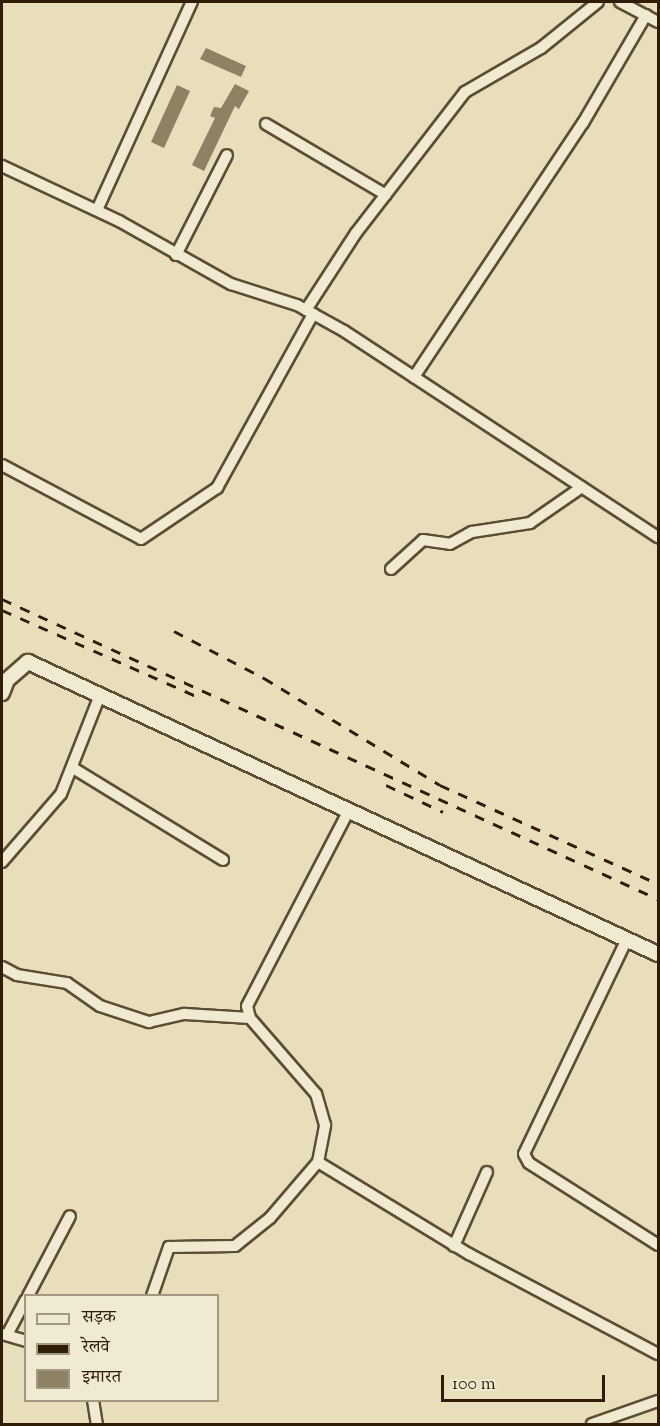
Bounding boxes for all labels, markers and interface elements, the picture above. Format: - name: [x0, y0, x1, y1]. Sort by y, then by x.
- legend: [24, 1294, 219, 1402]
- text: सड़क: [82, 1305, 116, 1331]
- text: रेलवे: [82, 1335, 110, 1361]
- scale bar: [444, 1363, 608, 1401]
- text: इमारत: [82, 1365, 121, 1391]
- text: 100 m: [452, 1372, 496, 1398]

